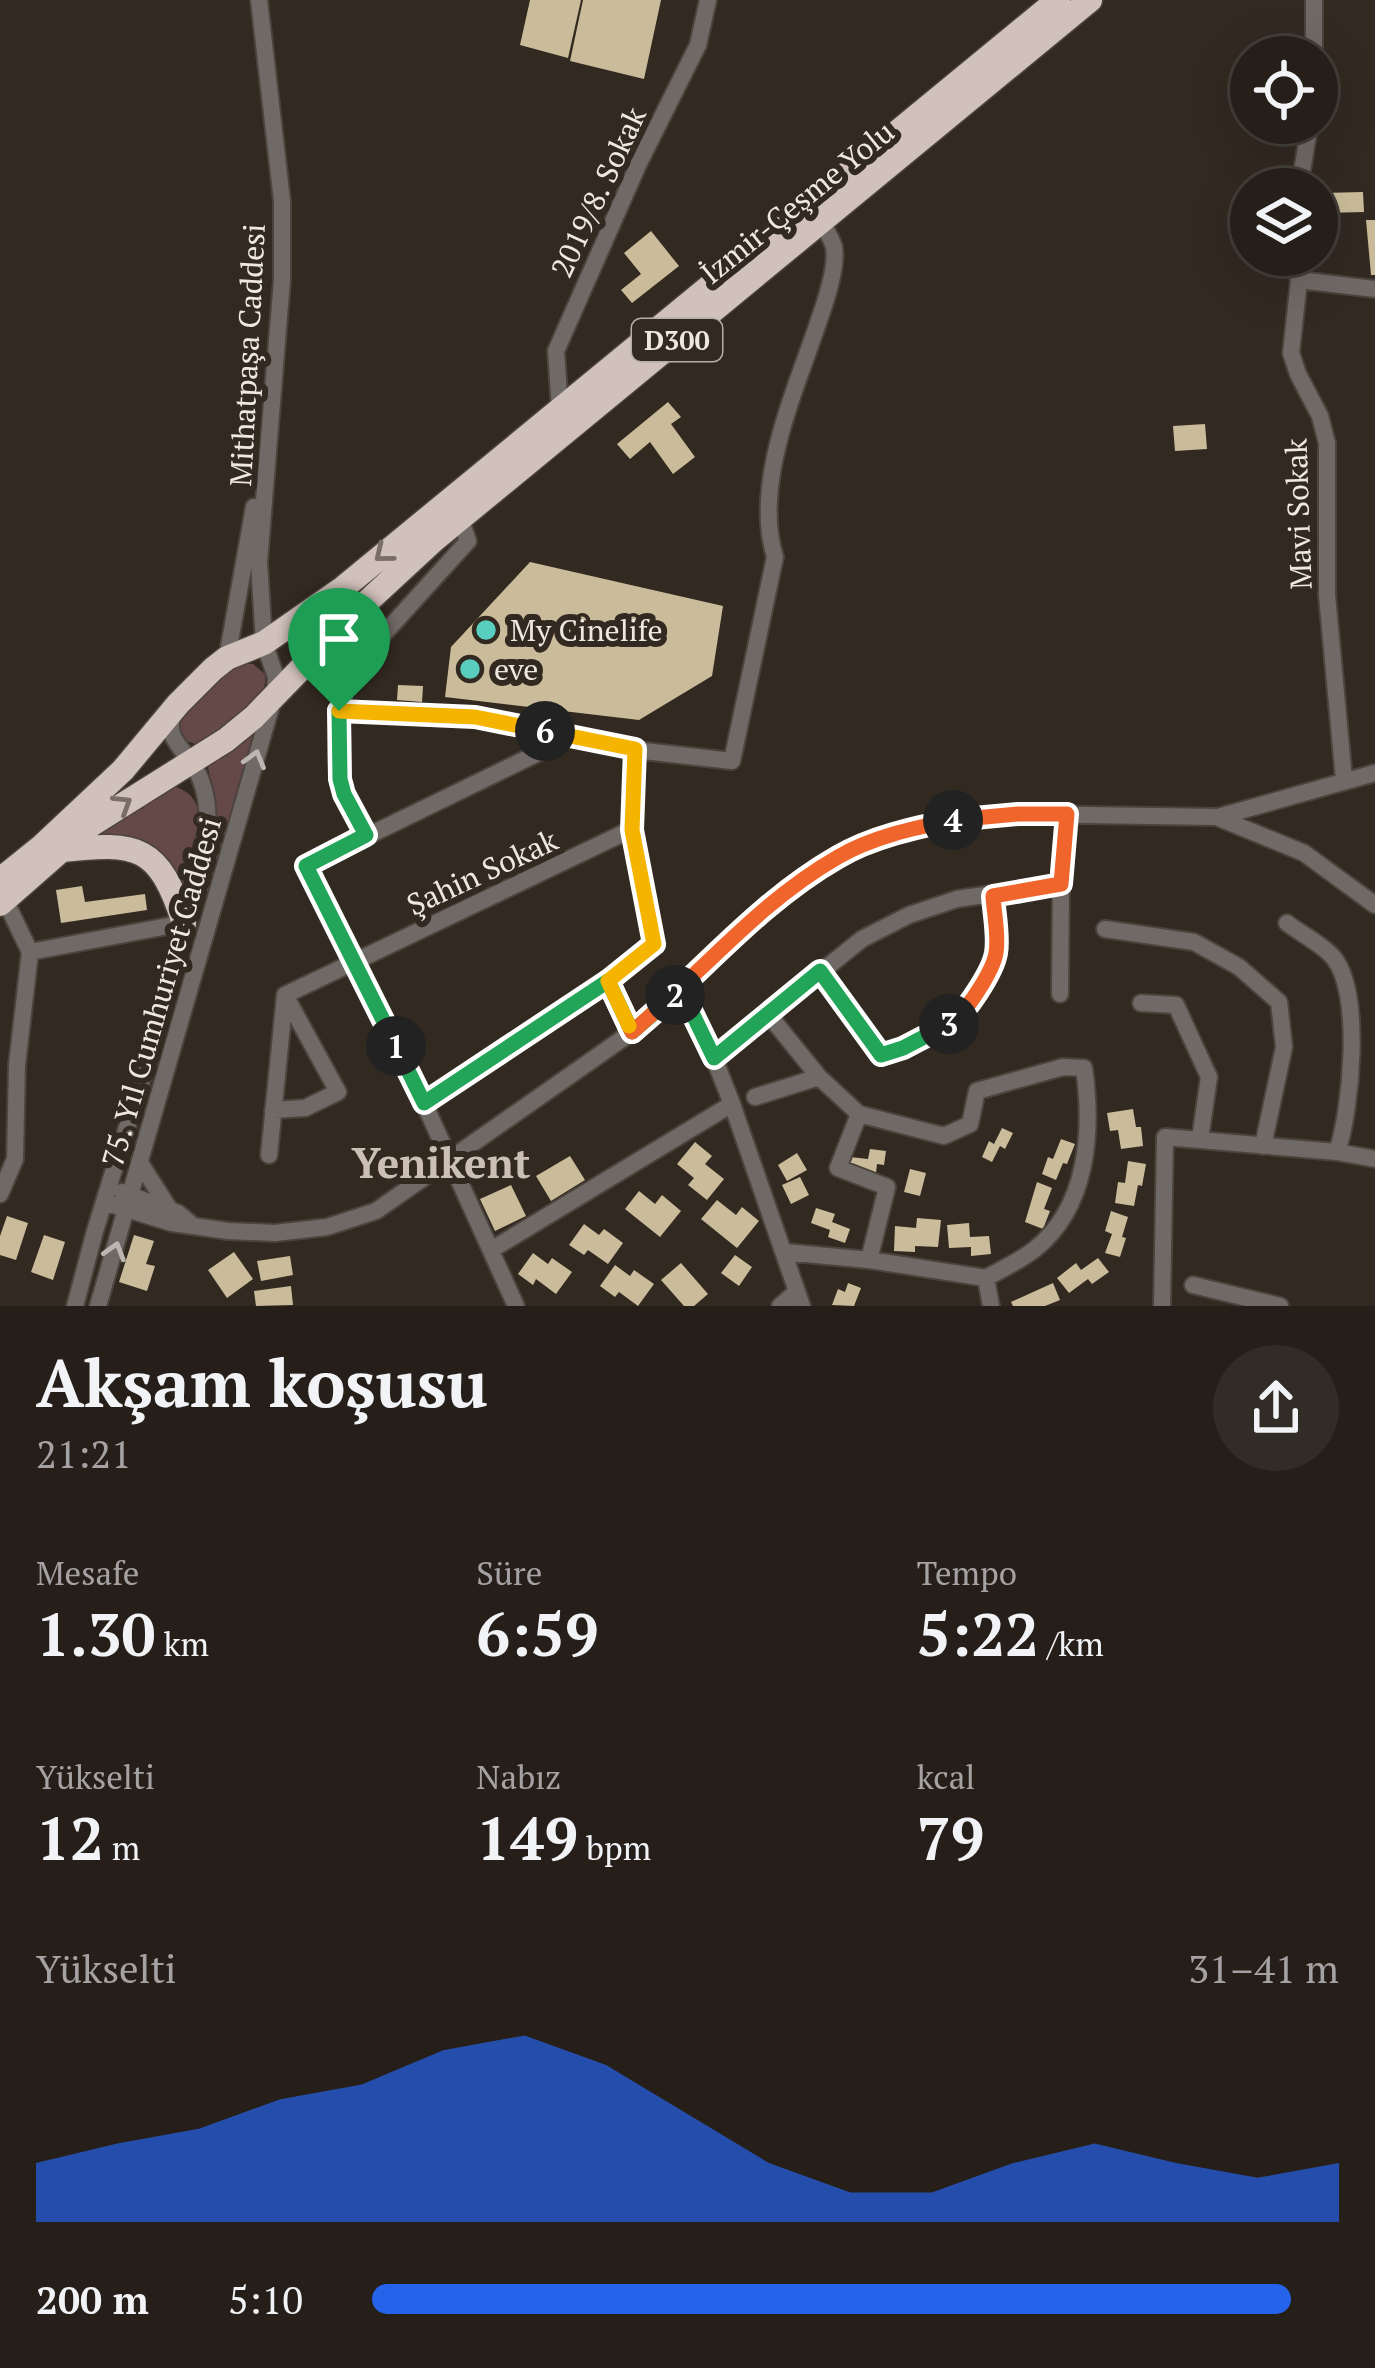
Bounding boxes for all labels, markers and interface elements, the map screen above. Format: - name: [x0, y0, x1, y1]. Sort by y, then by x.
- map controls: [1230, 36, 1338, 276]
- button: locate: [1230, 36, 1338, 144]
- street label: 2019/8. Sokak: [541, 100, 655, 284]
- street label: İzmir-Çeşme Yolu: [692, 112, 902, 292]
- button: layers: [1230, 168, 1338, 276]
- street label: Mithatpaşa Caddesi: [220, 223, 274, 487]
- road number: D300: [632, 319, 722, 361]
- street label: Mavi Sokak: [1275, 437, 1321, 590]
- one-way arrow: [375, 540, 397, 562]
- pin: [288, 588, 390, 711]
- icon: arrive: [306, 606, 372, 672]
- place label: My Cinelife: [510, 610, 663, 650]
- marker: My Cinelife: [473, 617, 499, 643]
- place label: eve: [494, 649, 538, 689]
- marker: eve: [457, 656, 483, 682]
- pin: 6: [515, 701, 575, 761]
- text: 6: [536, 709, 554, 752]
- one-way arrow: [240, 749, 265, 770]
- pin: 4: [923, 790, 983, 850]
- one-way arrow: [110, 796, 132, 818]
- text: 4: [944, 798, 962, 841]
- street label: 75. Yıl Cumhuriyet Caddesi: [92, 813, 230, 1171]
- street label: Şahin Sokak: [400, 819, 564, 924]
- pin: 2: [645, 965, 705, 1025]
- text: 2: [666, 973, 684, 1016]
- pin: 3: [919, 994, 979, 1054]
- text: 3: [940, 1002, 958, 1045]
- pin: 1: [366, 1016, 426, 1076]
- text: 1: [387, 1024, 405, 1067]
- district label: Yenikent: [352, 1134, 531, 1190]
- one-way arrow: [101, 1241, 126, 1262]
- text: Akşam koşusu: [36, 1338, 488, 1426]
- button: share: [1213, 1345, 1339, 1471]
- text: 21:21: [36, 1427, 132, 1479]
- text: Mesafe: [36, 1551, 139, 1594]
- text: Süre: [476, 1551, 542, 1594]
- text: Tempo: [917, 1551, 1017, 1594]
- text: 1.30: [36, 1594, 155, 1673]
- text: 6:59: [476, 1594, 599, 1673]
- text: 5:22: [917, 1594, 1039, 1673]
- text: km: [155, 1622, 209, 1665]
- text: /km: [1039, 1622, 1104, 1665]
- text: Yükselti: [36, 1755, 155, 1798]
- text: Nabız: [476, 1755, 561, 1798]
- text: kcal: [917, 1755, 975, 1798]
- text: 12: [36, 1798, 104, 1877]
- text: 149: [476, 1798, 578, 1877]
- text: 79: [917, 1798, 984, 1877]
- text: m: [104, 1826, 140, 1869]
- text: bpm: [578, 1826, 651, 1869]
- text: Yükselti: [36, 1942, 177, 1994]
- text: 31–41 m: [1188, 1942, 1339, 1994]
- text: 200 m: [36, 2273, 149, 2325]
- text: 5:10: [228, 2273, 303, 2325]

